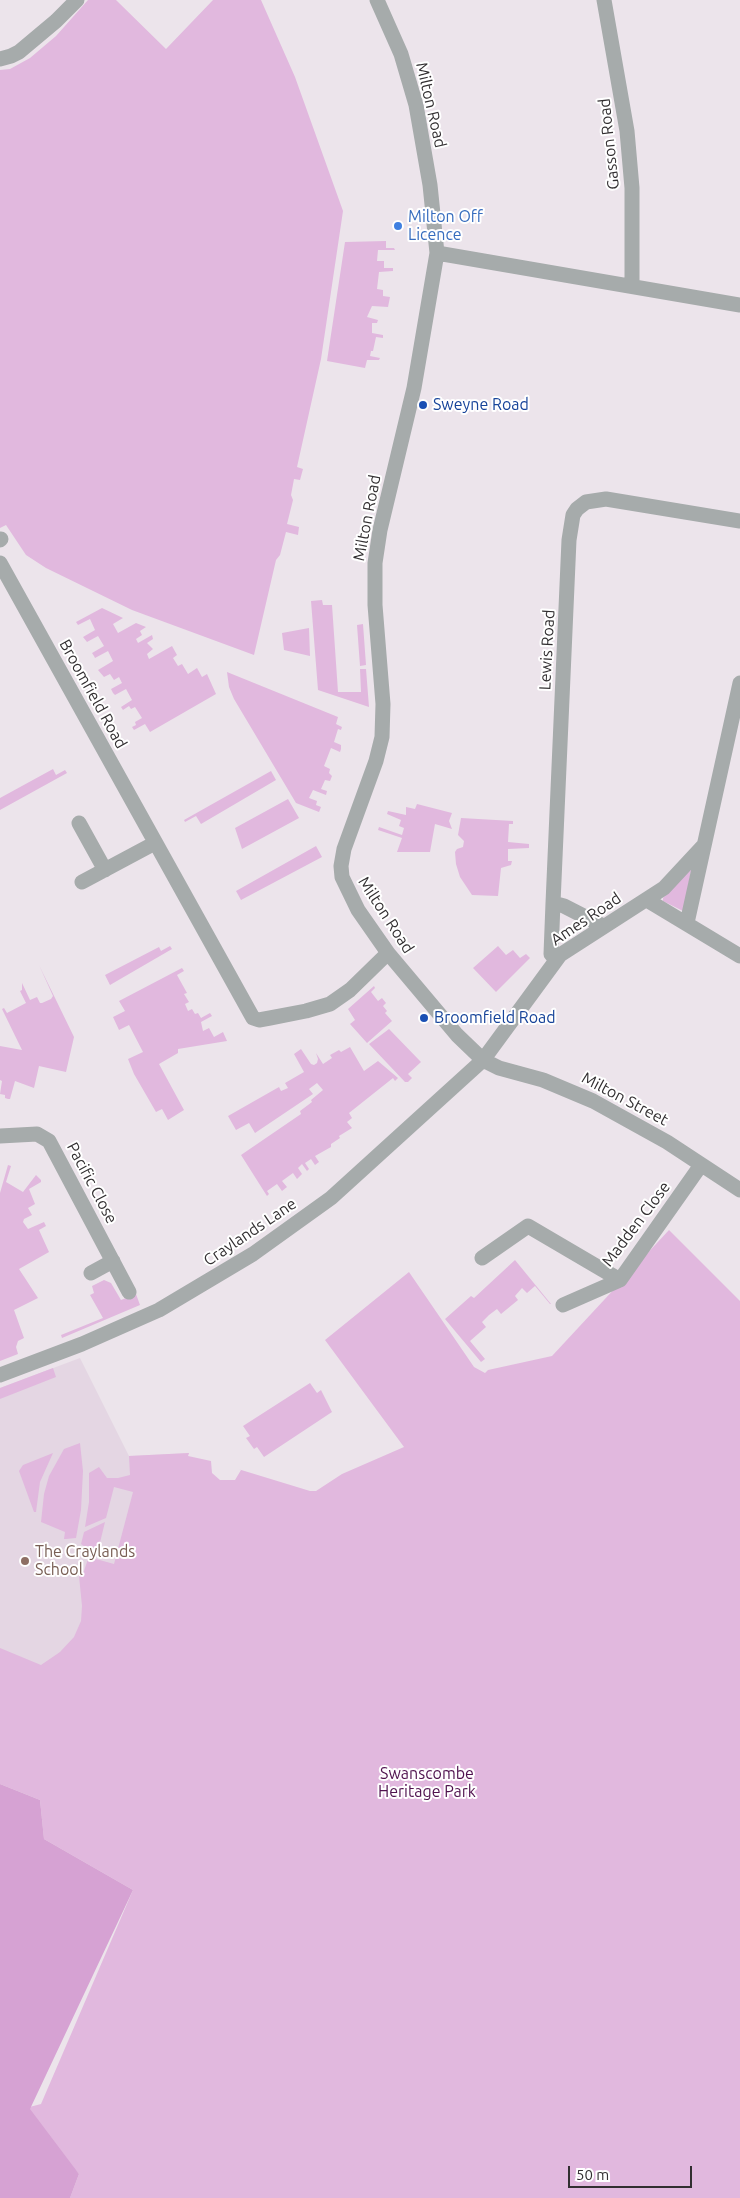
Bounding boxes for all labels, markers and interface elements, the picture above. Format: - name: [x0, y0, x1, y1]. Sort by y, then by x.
- street label: Milton Road: [412, 60, 450, 150]
- street label: Gasson Road: [595, 97, 623, 191]
- place label: Milton Off Licence: [408, 207, 483, 245]
- marker: Milton Off Licence: [392, 220, 404, 232]
- place label: Sweyne Road: [433, 395, 529, 415]
- marker: Sweyne Road: [417, 399, 429, 411]
- street label: Milton Road: [349, 473, 385, 563]
- street label: Lewis Road: [535, 609, 559, 691]
- street label: Broomfield Road: [55, 636, 131, 752]
- street label: Milton Road: [354, 873, 418, 957]
- street label: Ames Road: [547, 889, 625, 949]
- place label: Broomfield Road: [434, 1008, 556, 1028]
- marker: Broomfield Road: [418, 1012, 430, 1024]
- street label: Milton Street: [579, 1068, 671, 1130]
- street label: Pacific Close: [63, 1139, 121, 1227]
- street label: Madden Close: [598, 1178, 674, 1270]
- street label: Craylands Lane: [200, 1194, 300, 1270]
- place label: The Craylands School: [35, 1542, 135, 1580]
- marker: The Craylands School: [19, 1555, 31, 1567]
- park label: Swanscombe Heritage Park: [378, 1764, 476, 1802]
- scale bar: [570, 2156, 694, 2188]
- text: 50 m: [576, 2166, 609, 2183]

